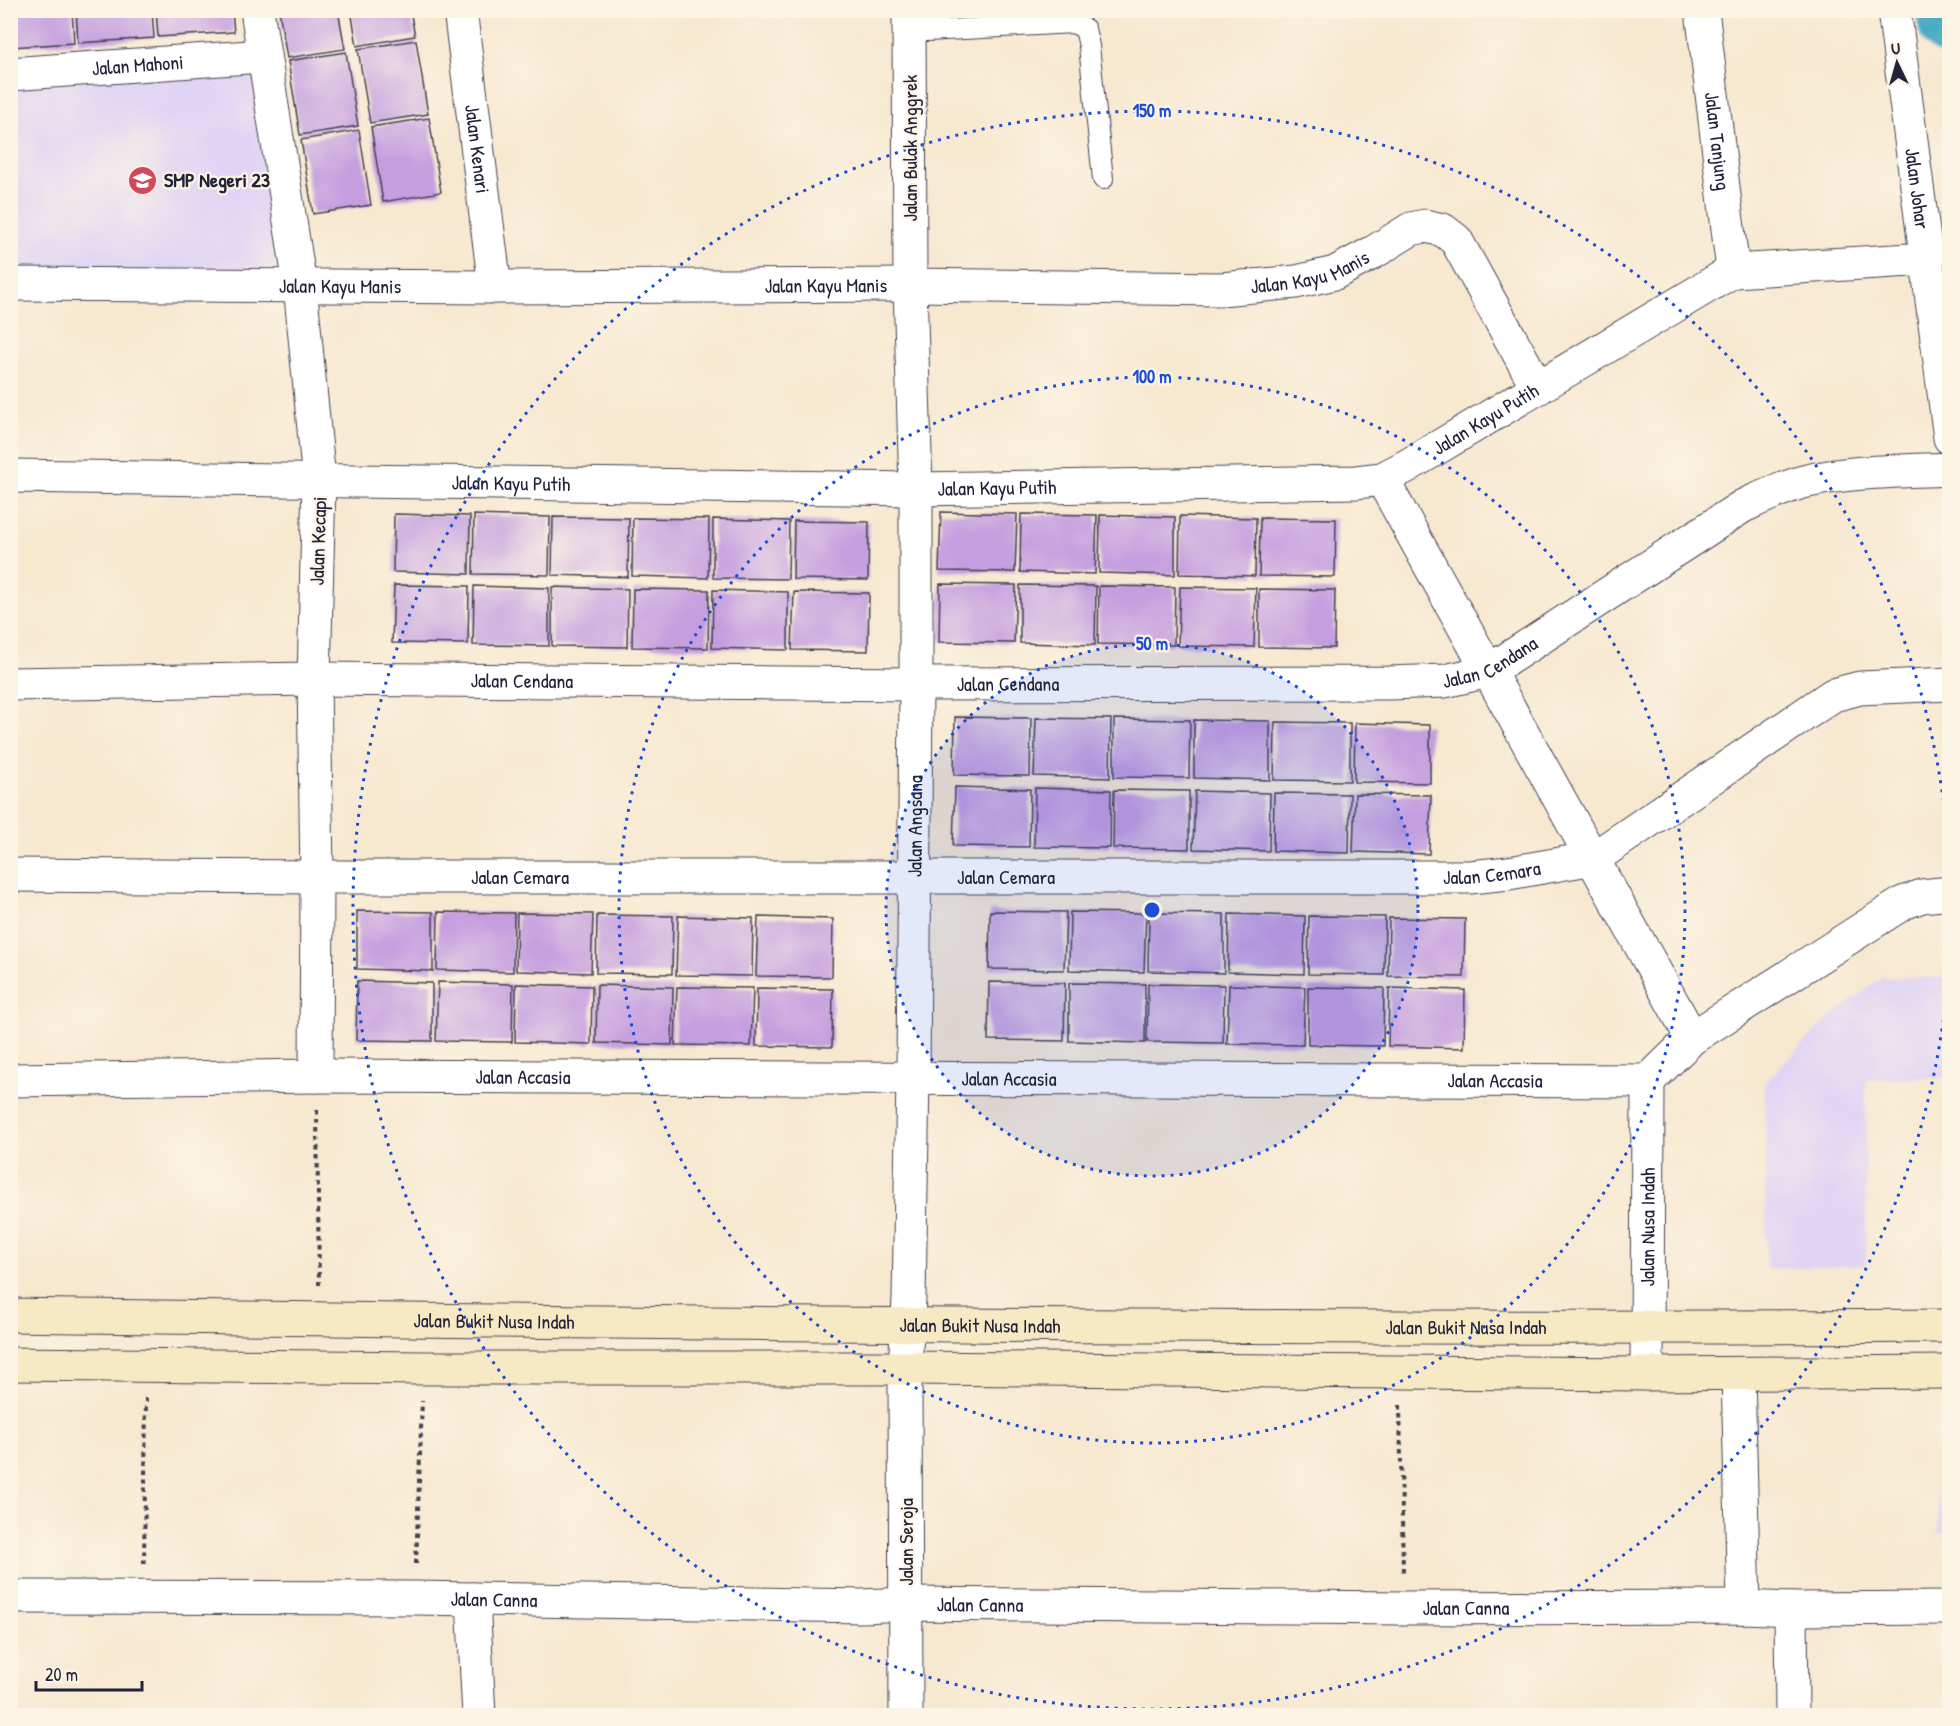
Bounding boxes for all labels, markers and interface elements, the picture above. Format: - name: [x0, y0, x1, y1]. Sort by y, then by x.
- north arrow: [1867, 33, 1927, 93]
- text: U: [1890, 37, 1901, 59]
- street label: Jalan Mahoni: [91, 48, 184, 81]
- street label: Jalan Bulak Anggrek: [896, 75, 923, 221]
- street label: Jalan Tanjung: [1699, 90, 1737, 192]
- text: 150 m: [1133, 98, 1171, 123]
- street label: Jalan Kenari: [459, 103, 497, 195]
- street label: Jalan Johar: [1899, 146, 1937, 231]
- school or university icon: SMP Negeri 23: [127, 164, 159, 196]
- place label: SMP Negeri 23: [164, 166, 270, 194]
- street label: Jalan Kayu Manis: [1249, 243, 1374, 299]
- street label: Jalan Kayu Manis: [765, 271, 888, 299]
- street label: Jalan Kayu Manis: [279, 272, 402, 299]
- text: 100 m: [1132, 364, 1172, 389]
- street label: Jalan Kayu Putih: [1427, 377, 1543, 461]
- street label: Jalan Kayu Putih: [451, 468, 571, 497]
- street label: Jalan Kayu Putih: [937, 473, 1057, 502]
- street label: Jalan Kecapi: [302, 496, 333, 586]
- street label: Jalan Cendana: [1440, 629, 1542, 694]
- text: 50 m: [1136, 631, 1168, 656]
- street label: Jalan Cendana: [471, 666, 574, 694]
- street label: Jalan Cendana: [957, 670, 1059, 697]
- street label: Jalan Angsana: [901, 775, 928, 877]
- street label: Jalan Cemara: [1443, 854, 1543, 890]
- street label: Jalan Cemara: [471, 863, 569, 890]
- street label: Jalan Cemara: [957, 863, 1055, 890]
- centre of rings: [1142, 900, 1162, 920]
- street label: Jalan Accasia: [475, 1063, 571, 1090]
- street label: Jalan Accasia: [961, 1064, 1057, 1092]
- street label: Jalan Accasia: [1447, 1066, 1543, 1094]
- street label: Jalan Nusa Indah: [1633, 1168, 1661, 1286]
- street label: Jalan Bukit Nusa Indah: [413, 1306, 575, 1335]
- street label: Jalan Bukit Nusa Indah: [899, 1311, 1061, 1339]
- street label: Jalan Bukit Nusa Indah: [1385, 1313, 1546, 1340]
- street label: Jalan Seroja: [892, 1498, 919, 1586]
- street label: Jalan Canna: [450, 1585, 538, 1613]
- street label: Jalan Canna: [936, 1590, 1024, 1618]
- street label: Jalan Canna: [1422, 1594, 1509, 1621]
- scale bar: [36, 1654, 142, 1692]
- text: 20 m: [45, 1662, 78, 1687]

